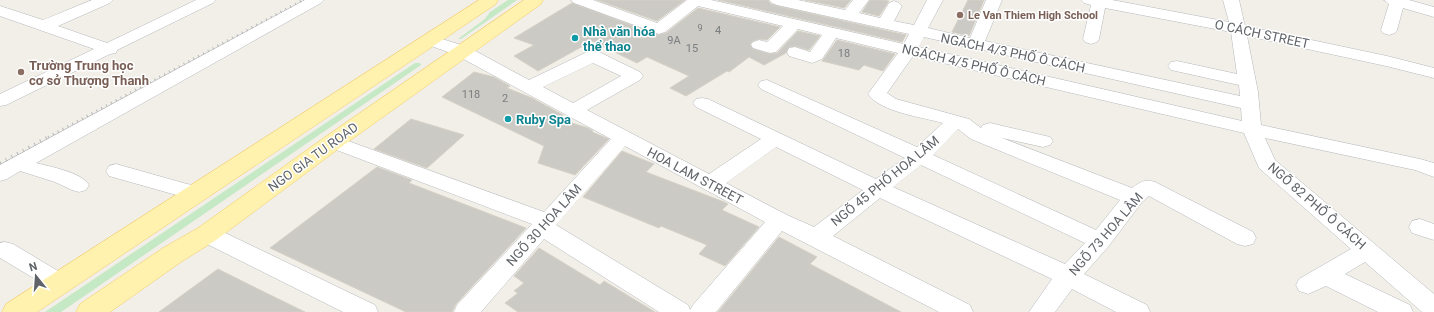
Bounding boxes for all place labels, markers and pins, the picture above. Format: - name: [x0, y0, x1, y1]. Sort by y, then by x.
- place label: Le Van Thiem High School: [968, 9, 1098, 22]
- marker: Le Van Thiem High School: [955, 10, 965, 20]
- place label: Nhà văn hóa thể thao: [583, 24, 655, 54]
- marker: Nhà văn hóa thể thao: [570, 33, 580, 43]
- place label: Trường Trung học cơ sở Thượng Thanh: [29, 58, 149, 88]
- marker: Trường Trung học cơ sở Thượng Thanh: [16, 67, 26, 77]
- place label: Ruby Spa: [516, 112, 571, 127]
- marker: Ruby Spa: [503, 114, 513, 124]

